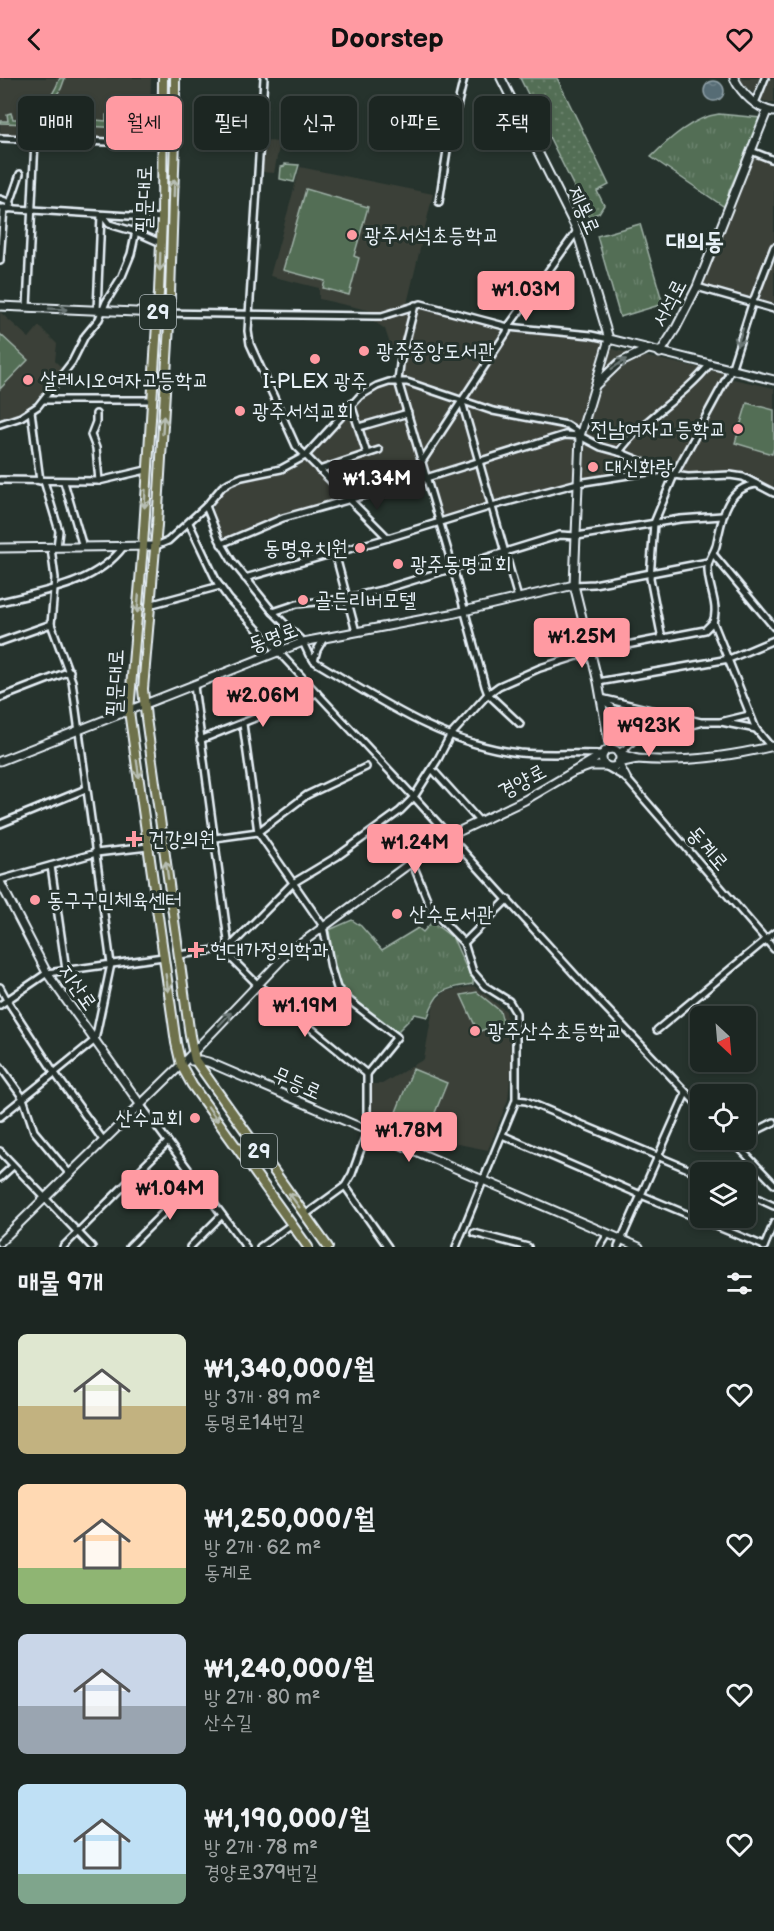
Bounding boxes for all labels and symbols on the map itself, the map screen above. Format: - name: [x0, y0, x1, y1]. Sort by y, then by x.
- street label: 필문대로: [131, 165, 158, 233]
- one-way arrow: [168, 178, 179, 198]
- street label: 제봉로: [562, 182, 605, 238]
- place label: 광주서석초등학교: [364, 223, 499, 248]
- district label: 대의동: [666, 227, 724, 256]
- marker: 광주서석초등학교: [345, 228, 359, 242]
- one-way arrow: [155, 252, 166, 272]
- pin: ₩1.03M: [477, 271, 575, 322]
- street label: 서석로: [647, 275, 692, 331]
- road number: 29: [140, 295, 176, 329]
- one-way arrow: [48, 303, 68, 314]
- one-way arrow: [734, 327, 745, 346]
- place label: 광주중앙도서관: [376, 339, 494, 364]
- marker: 광주중앙도서관: [357, 344, 371, 358]
- marker: I-PLEX 광주: [308, 352, 322, 366]
- one-way arrow: [610, 358, 626, 370]
- place label: 살레시오여자고등학교: [40, 368, 209, 393]
- place label: I-PLEX 광주: [263, 369, 367, 394]
- marker: 살레시오여자고등학교: [21, 373, 35, 387]
- place label: 광주서석교회: [252, 399, 353, 424]
- marker: 광주서석교회: [233, 404, 247, 418]
- one-way arrow: [158, 415, 169, 435]
- place label: 전남여자고등학교: [591, 417, 726, 442]
- marker: 전남여자고등학교: [731, 422, 745, 436]
- place label: 대신화랑: [605, 455, 673, 480]
- pin: ₩1.34M: [328, 460, 426, 511]
- marker: 대신화랑: [586, 460, 600, 474]
- one-way arrow: [139, 488, 150, 508]
- place label: 동명유치원: [264, 536, 348, 561]
- marker: 동명유치원: [353, 541, 367, 555]
- place label: 광주동명교회: [410, 552, 511, 577]
- marker: 광주동명교회: [391, 557, 405, 571]
- place label: 골든리버모텔: [315, 588, 416, 613]
- marker: 골든리버모텔: [296, 593, 310, 607]
- one-way arrow: [132, 594, 143, 614]
- street label: 동명로: [245, 617, 301, 658]
- pin: ₩1.25M: [533, 618, 631, 669]
- street label: 필문대로: [102, 649, 129, 717]
- pin: ₩2.06M: [214, 677, 312, 728]
- pin: ₩923K: [607, 707, 691, 758]
- one-way arrow: [132, 759, 143, 778]
- street label: 경양로: [494, 759, 550, 804]
- street label: 동계로: [682, 821, 734, 876]
- pin: ₩1.24M: [366, 824, 464, 875]
- place label: 건강의원: [148, 827, 216, 852]
- marker: 건강의원: [125, 830, 143, 848]
- one-way arrow: [162, 861, 173, 881]
- place label: 동구구민체육센터: [47, 888, 182, 913]
- marker: 동구구민체육센터: [28, 893, 42, 907]
- place label: 산수도서관: [409, 902, 494, 927]
- marker: 산수도서관: [390, 907, 404, 921]
- place label: 현대가정의학과: [210, 938, 328, 963]
- marker: 현대가정의학과: [187, 941, 205, 959]
- street label: 지산로: [53, 959, 102, 1015]
- one-way arrow: [162, 973, 173, 992]
- pin: ₩1.19M: [256, 987, 354, 1038]
- north arrow: [690, 1006, 756, 1072]
- one-way arrow: [218, 1011, 232, 1026]
- place label: 광주산수초등학교: [487, 1019, 622, 1044]
- marker: 광주산수초등학교: [468, 1024, 482, 1038]
- street label: 무등로: [269, 1062, 325, 1105]
- one-way arrow: [207, 1105, 219, 1122]
- place label: 산수교회: [115, 1106, 183, 1131]
- marker: 산수교회: [188, 1111, 202, 1125]
- pin: ₩1.78M: [360, 1112, 458, 1163]
- road number: 29: [241, 1134, 277, 1168]
- pin: ₩1.04M: [121, 1170, 219, 1221]
- one-way arrow: [288, 1192, 300, 1208]

